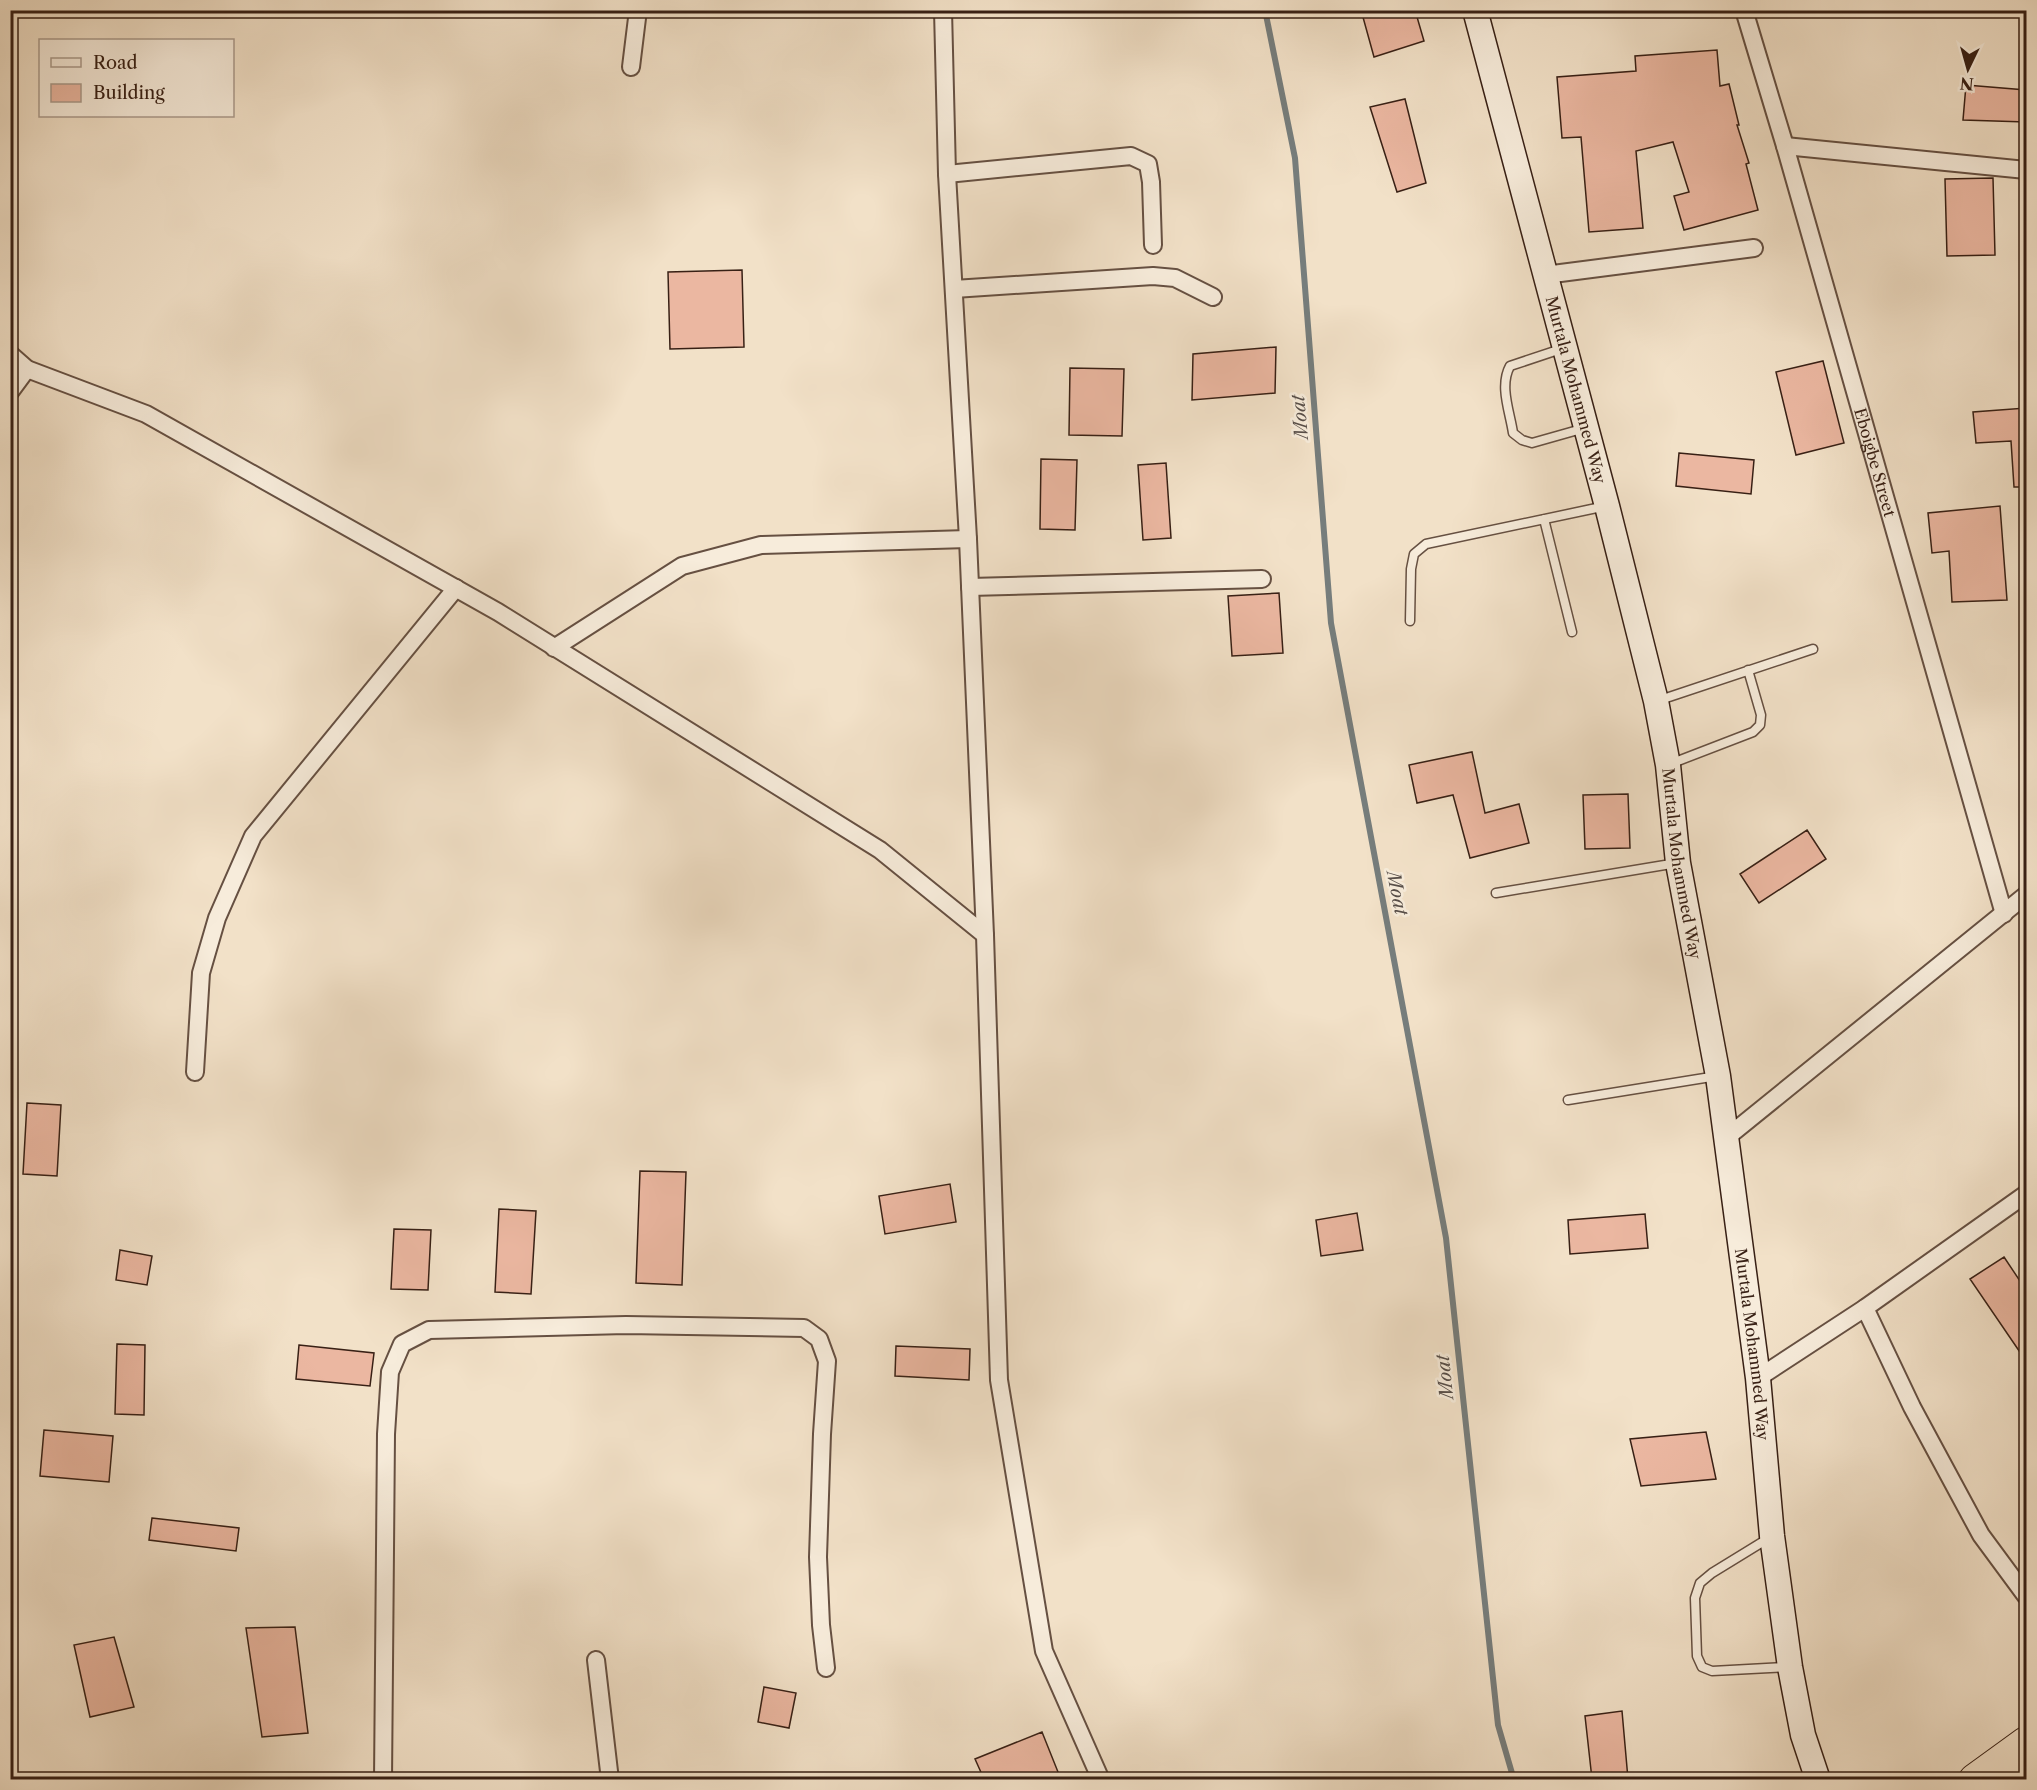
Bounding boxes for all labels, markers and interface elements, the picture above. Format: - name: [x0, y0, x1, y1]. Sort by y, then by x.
- legend: [39, 39, 234, 117]
- north arrow: [1938, 39, 1998, 99]
- text: Road: [93, 52, 138, 74]
- text: N: [1959, 73, 1974, 95]
- text: Building: [93, 82, 165, 104]
- street label: Murtala Mohammed Way: [1542, 294, 1611, 487]
- water label: Moat: [1287, 392, 1313, 442]
- street label: Eboigbe Street: [1850, 406, 1900, 519]
- street label: Murtala Mohammed Way: [1658, 767, 1706, 962]
- water label: Moat: [1382, 867, 1412, 918]
- street label: Murtala Mohammed Way: [1731, 1247, 1774, 1442]
- water label: Moat: [1432, 1352, 1458, 1402]

